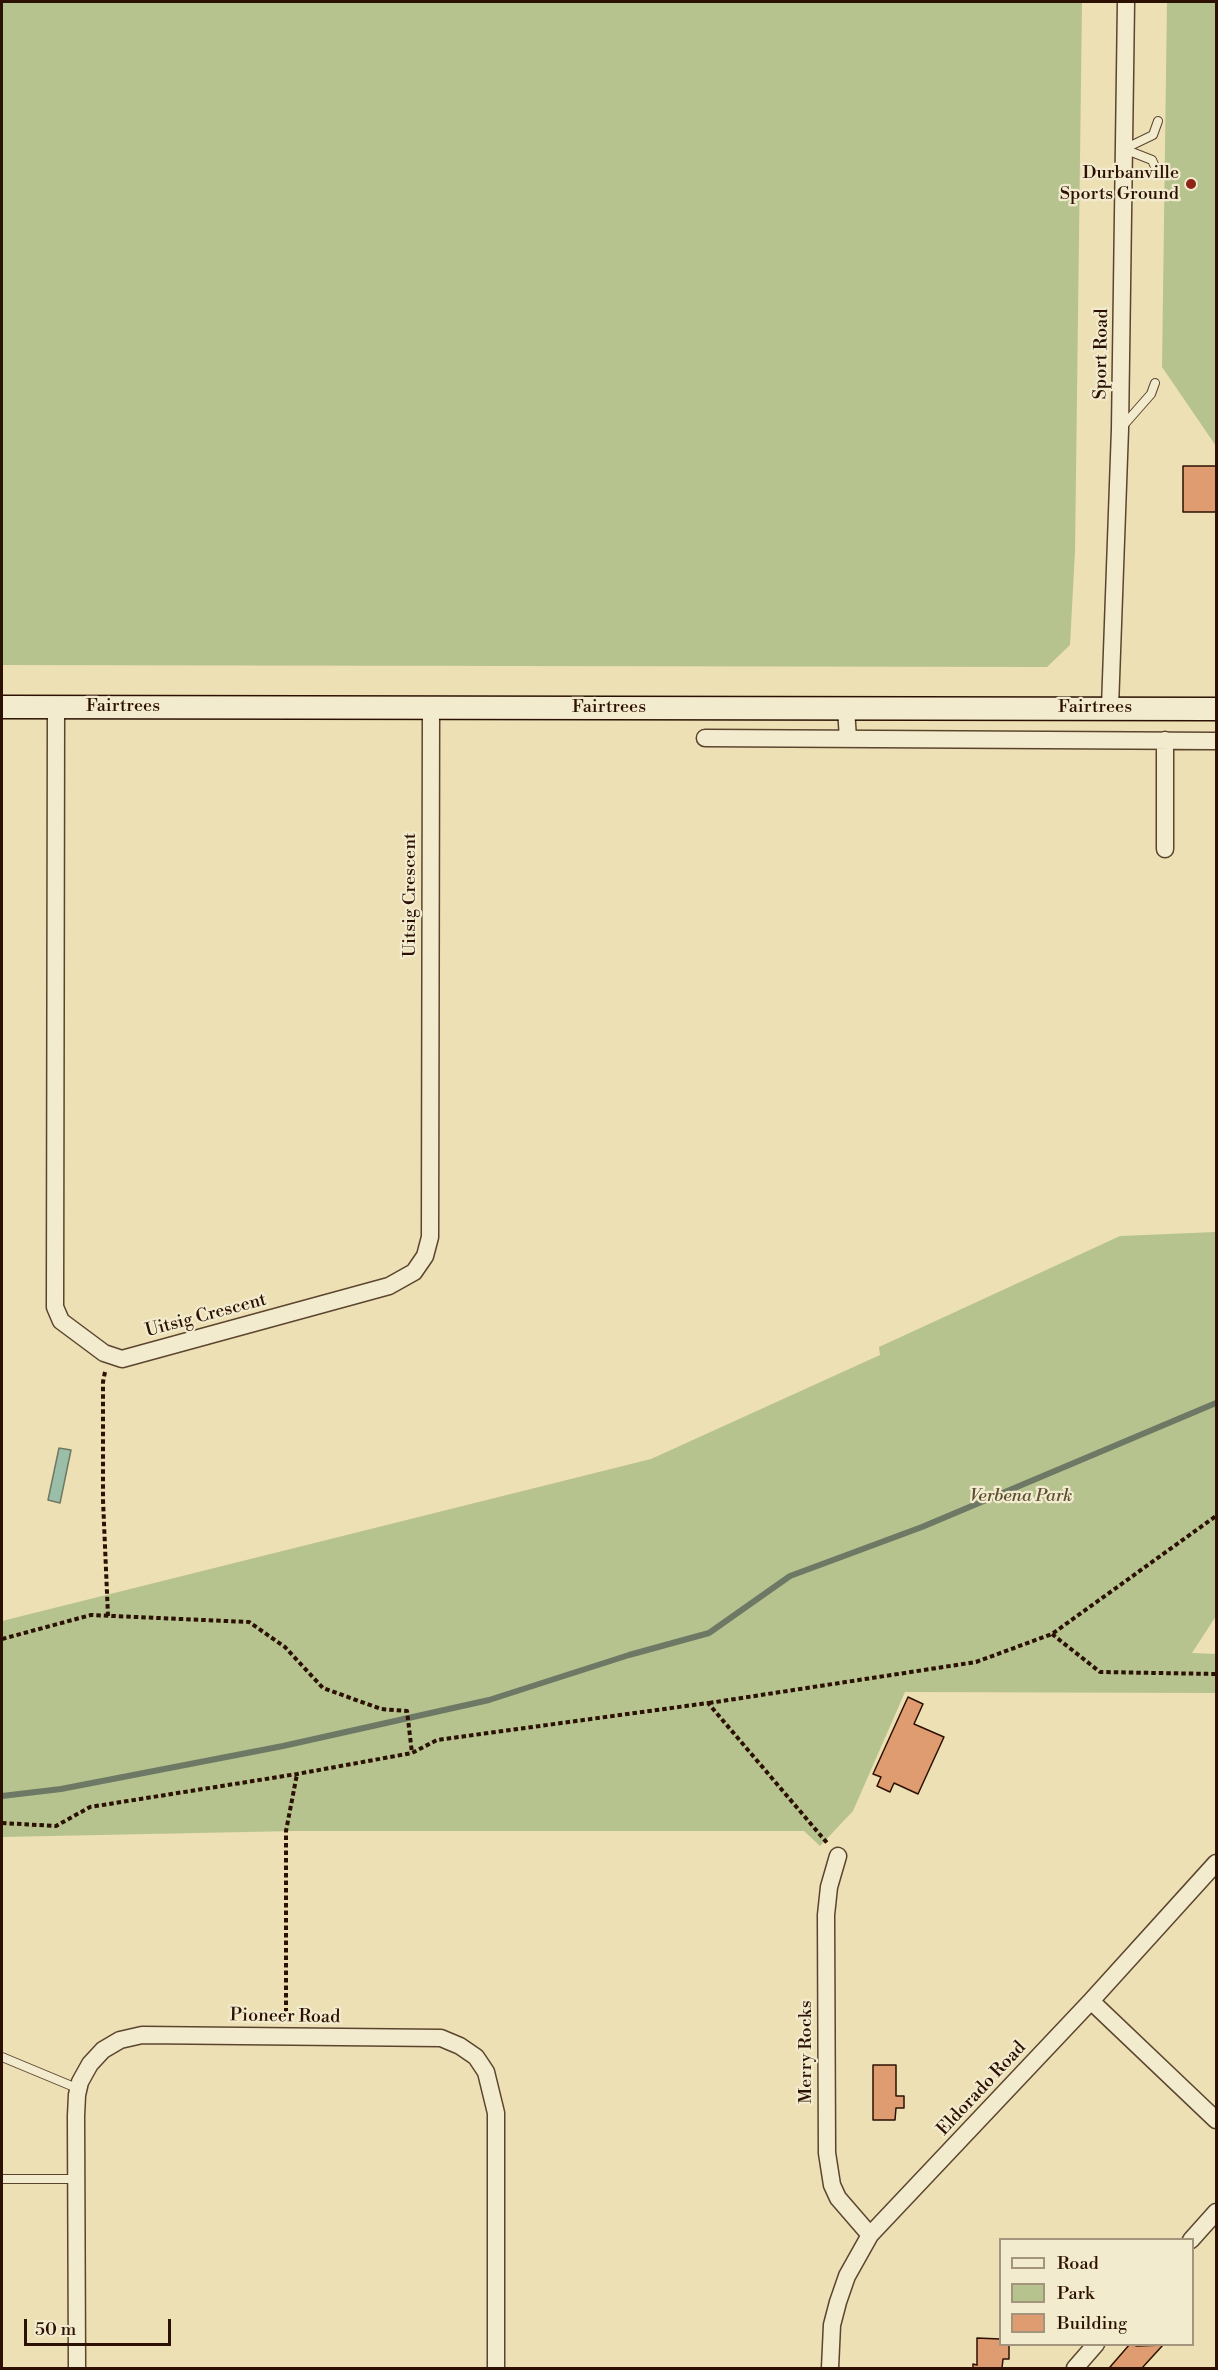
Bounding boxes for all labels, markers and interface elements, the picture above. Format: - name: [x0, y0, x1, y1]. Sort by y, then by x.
- place label: Durbanville Sports Ground: [1060, 163, 1179, 206]
- marker: Durbanville Sports Ground: [1184, 177, 1198, 191]
- street label: Sport Road: [1090, 308, 1114, 400]
- street label: Fairtrees: [86, 696, 160, 718]
- street label: Fairtrees: [572, 697, 646, 719]
- street label: Fairtrees: [1058, 697, 1132, 719]
- street label: Uitsig Crescent: [400, 833, 422, 957]
- street label: Uitsig Crescent: [143, 1289, 269, 1343]
- park label: Verbena Park: [970, 1486, 1072, 1508]
- street label: Merry Rocks: [796, 2000, 818, 2104]
- street label: Pioneer Road: [230, 2005, 340, 2029]
- street label: Eldorado Road: [933, 2037, 1031, 2141]
- legend: [999, 2238, 1194, 2346]
- text: Road: [1057, 2252, 1099, 2275]
- text: Park: [1057, 2282, 1094, 2305]
- scale bar: [27, 2307, 174, 2345]
- text: Building: [1057, 2312, 1127, 2335]
- text: 50 m: [35, 2318, 76, 2341]

